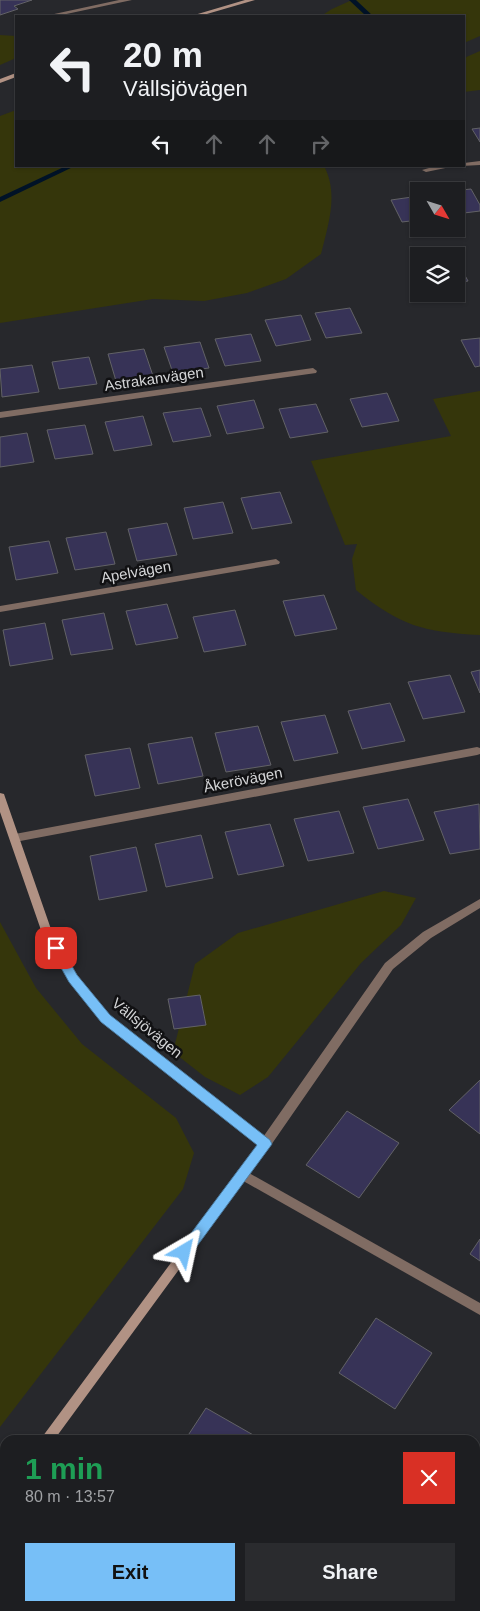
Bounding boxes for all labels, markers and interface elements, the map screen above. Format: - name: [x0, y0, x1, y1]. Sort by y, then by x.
- icon: left: [40, 35, 105, 100]
- text: 20 m: [123, 35, 203, 74]
- text: Vällsjövägen: [123, 76, 248, 101]
- icon: left: [147, 130, 175, 158]
- icon: ahead: [200, 130, 228, 158]
- icon: ahead: [253, 130, 281, 158]
- icon: right: [306, 130, 334, 158]
- north arrow: [410, 182, 465, 238]
- map controls: [410, 182, 465, 302]
- button: layers: [410, 247, 465, 302]
- street label: Astrakanvägen: [103, 363, 205, 394]
- street label: Apelvägen: [100, 557, 172, 586]
- street label: Åkerövägen: [202, 764, 284, 795]
- pin: [35, 927, 77, 969]
- icon: arrive: [42, 934, 70, 962]
- street label: Vällsjövägen: [109, 994, 186, 1061]
- position arrow: [157, 1225, 209, 1277]
- text: 1 min: [25, 1452, 103, 1485]
- button: close: [403, 1452, 455, 1504]
- text: 80 m · 13:57: [25, 1488, 115, 1505]
- button: Exit: [25, 1543, 235, 1601]
- button: Share: [245, 1543, 455, 1601]

